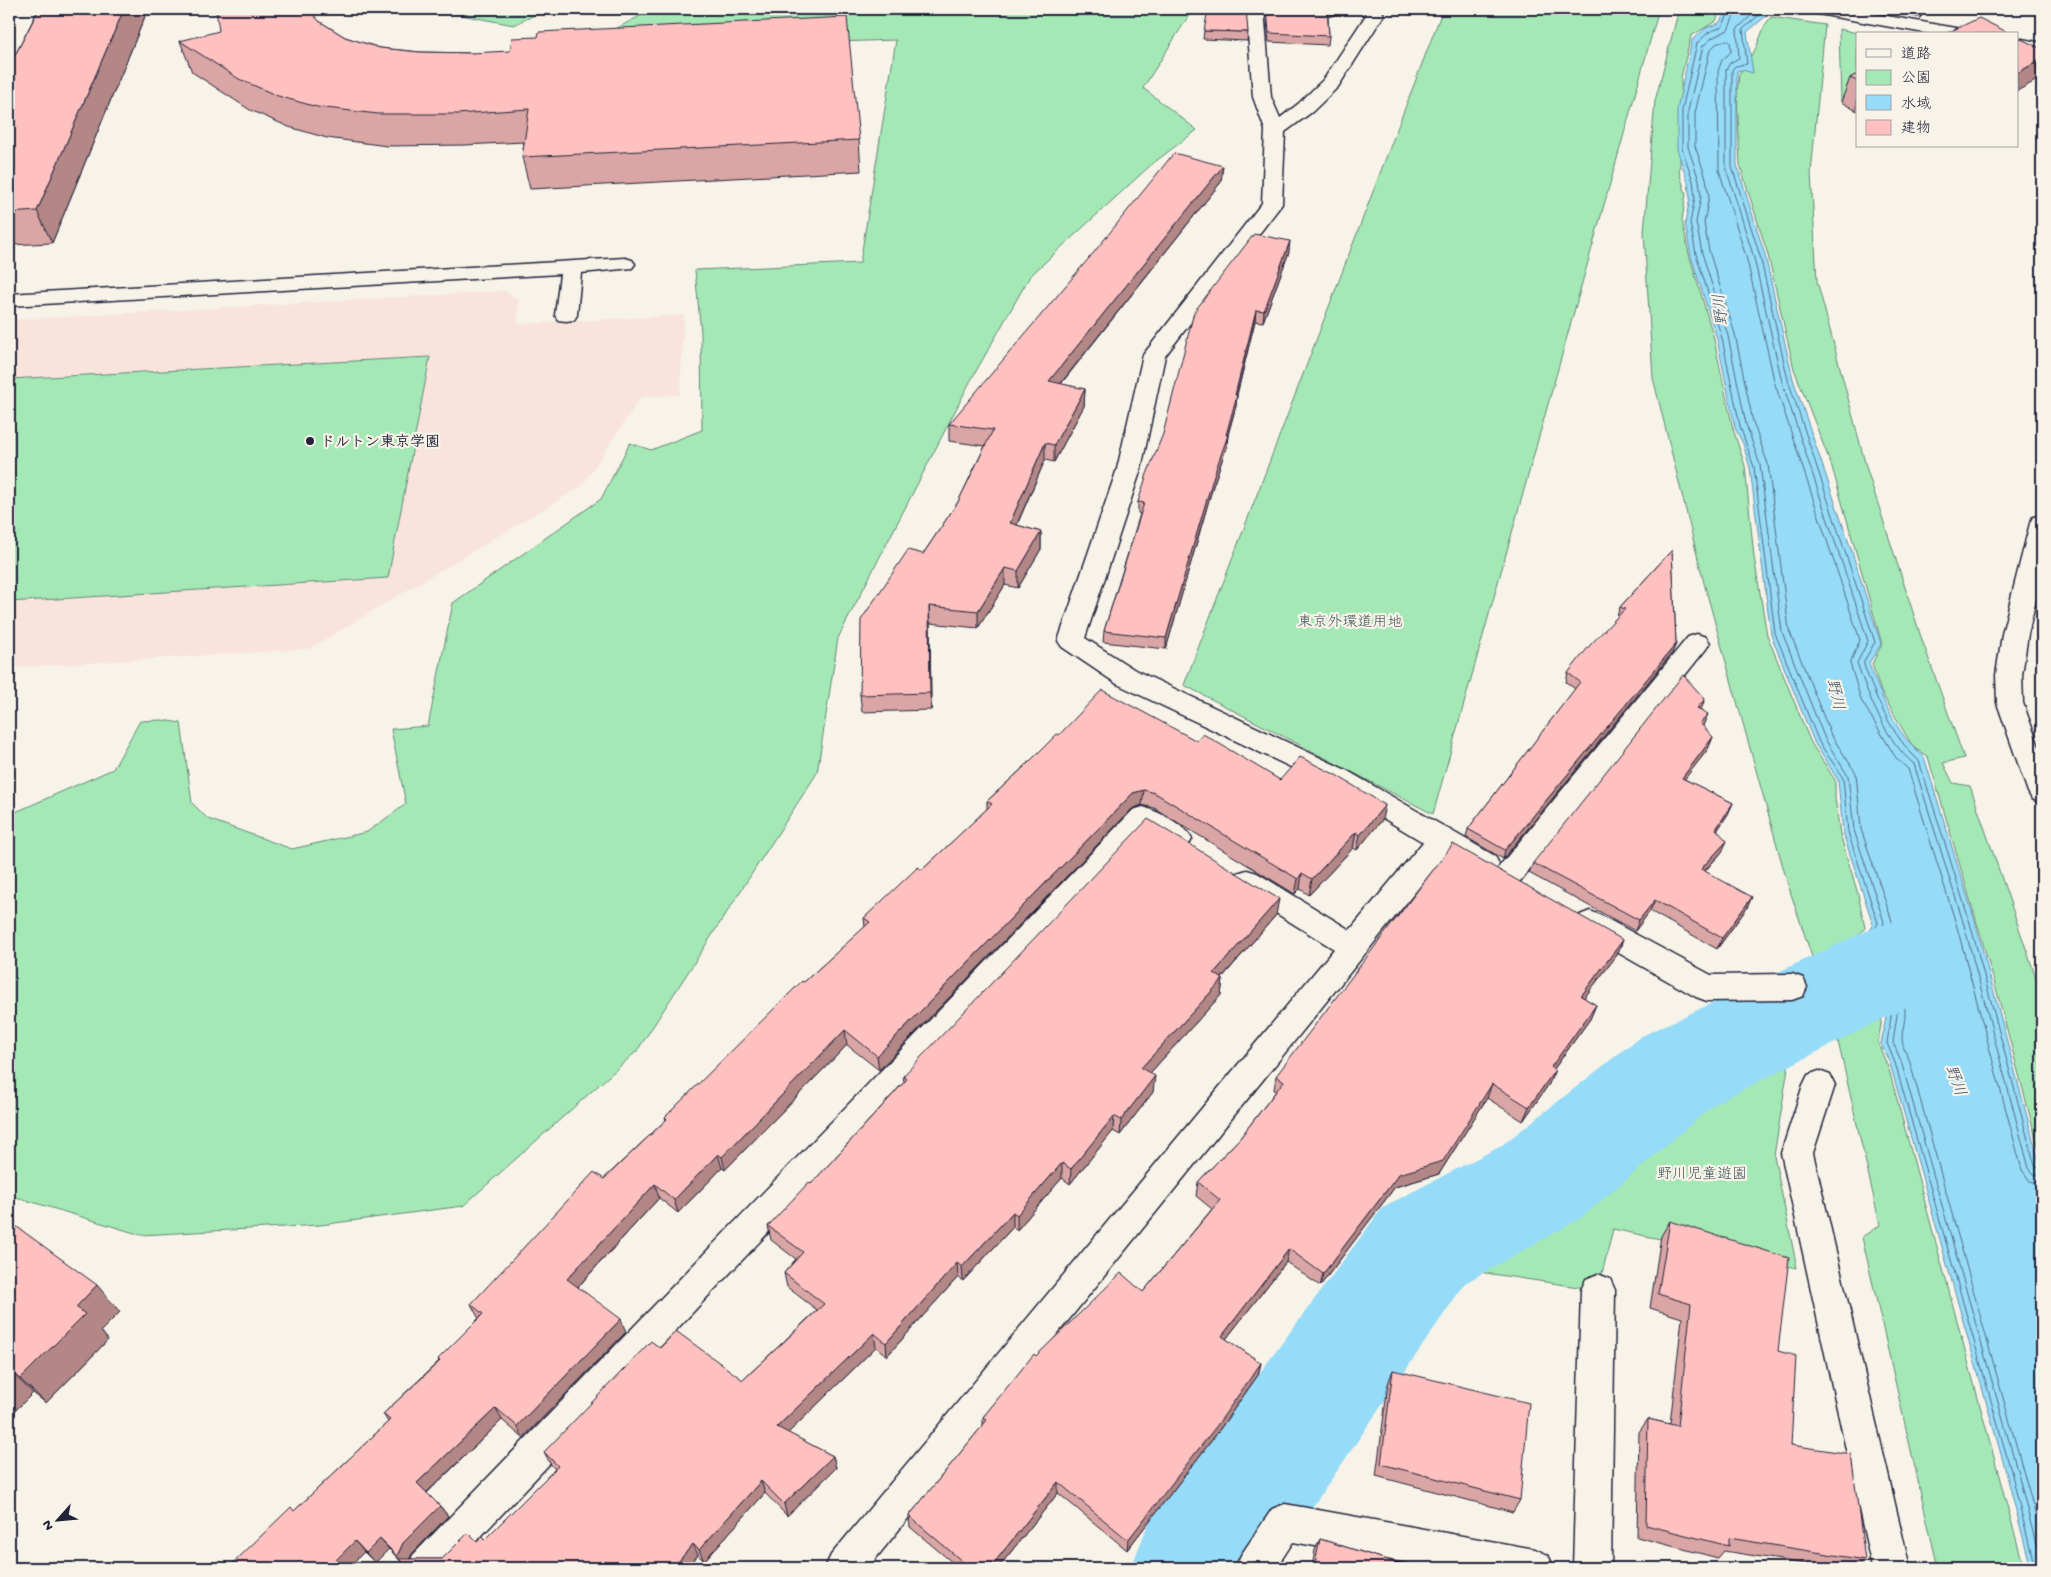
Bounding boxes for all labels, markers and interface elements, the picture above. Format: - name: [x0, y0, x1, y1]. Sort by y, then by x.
- legend: [1856, 32, 2018, 148]
- text: 道路: [1901, 46, 1931, 64]
- text: 公園: [1901, 70, 1931, 88]
- text: 水域: [1901, 95, 1931, 114]
- text: 建物: [1901, 120, 1931, 138]
- water label: 野川: [1710, 293, 1734, 327]
- place label: ドルトン東京学園: [320, 433, 440, 452]
- marker: ドルトン東京学園: [304, 435, 316, 447]
- park label: 東京外環道用地: [1297, 613, 1403, 632]
- water label: 野川: [1821, 677, 1847, 713]
- water label: 野川: [1939, 1063, 1969, 1099]
- park label: 野川児童遊園: [1657, 1165, 1747, 1184]
- north arrow: [32, 1494, 82, 1544]
- text: N: [39, 1517, 58, 1533]

